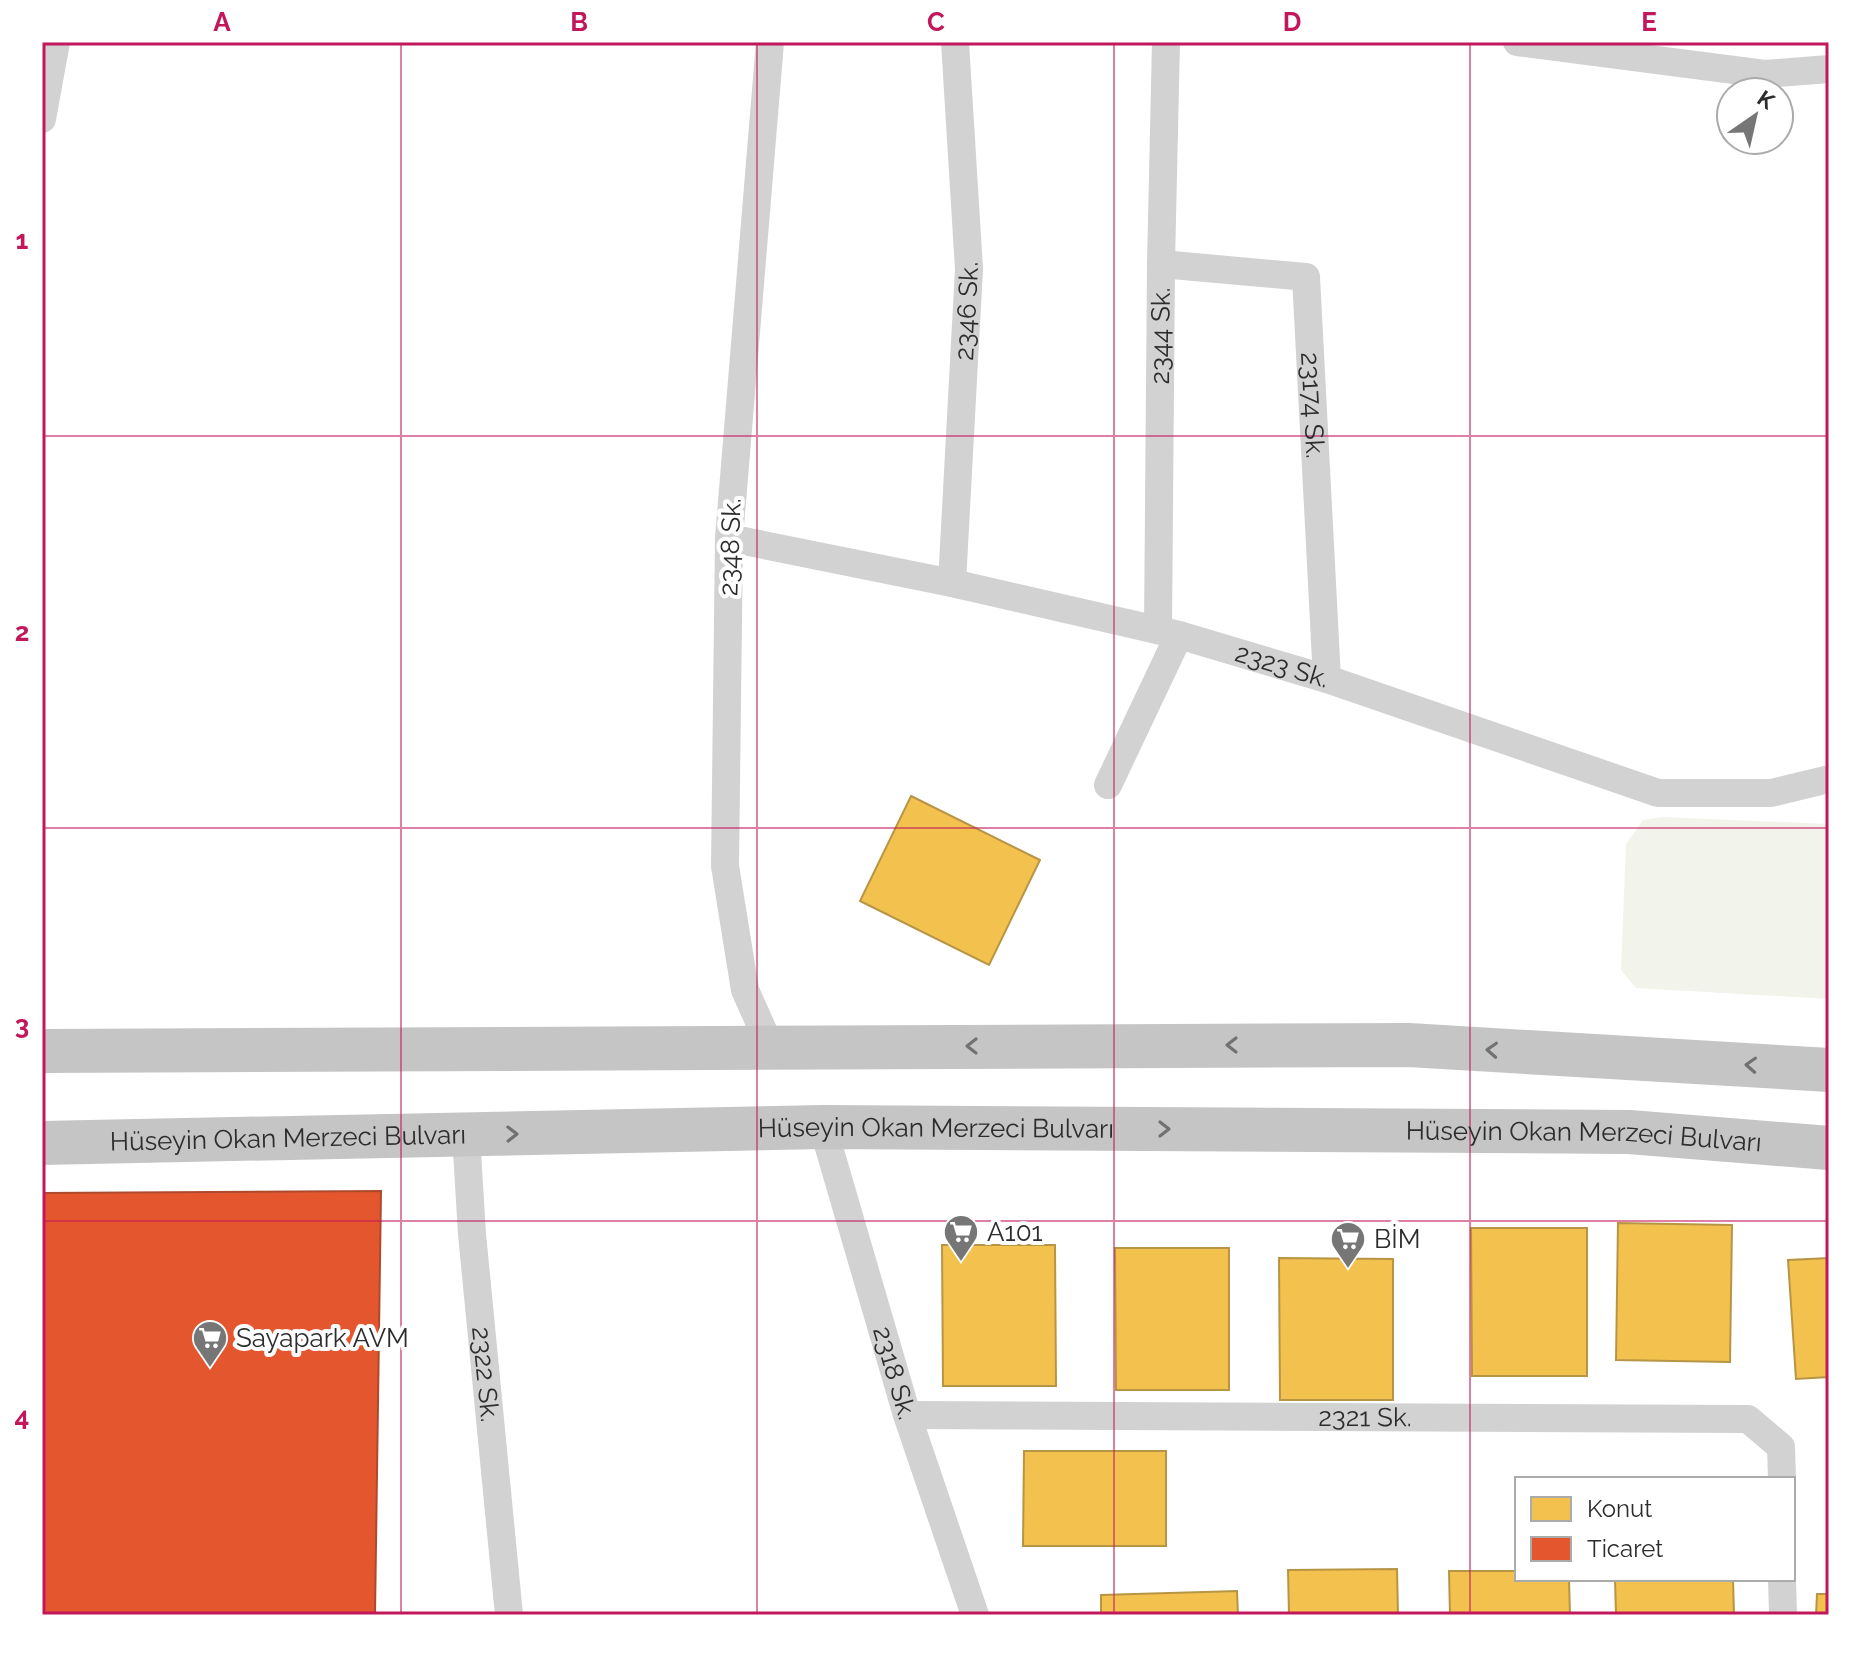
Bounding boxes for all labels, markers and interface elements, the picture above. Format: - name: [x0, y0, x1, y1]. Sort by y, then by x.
- text: A: [213, 7, 231, 37]
- text: B: [570, 7, 588, 37]
- text: C: [927, 7, 945, 37]
- text: D: [1283, 7, 1301, 37]
- text: E: [1641, 7, 1657, 37]
- north arrow: [1715, 76, 1795, 156]
- text: K: [1753, 85, 1780, 114]
- text: 1: [16, 225, 29, 255]
- street label: 2346 Sk.: [949, 261, 984, 361]
- street label: 2344 Sk.: [1145, 287, 1176, 385]
- street label: 23174 Sk.: [1295, 351, 1330, 459]
- street label: 2348 Sk.: [713, 497, 747, 597]
- text: 2: [15, 617, 29, 647]
- street label: 2323 Sk.: [1232, 638, 1332, 694]
- text: 3: [15, 1010, 29, 1040]
- one-way arrow: [1225, 1036, 1238, 1054]
- one-way arrow: [965, 1037, 978, 1055]
- one-way arrow: [1485, 1042, 1498, 1059]
- one-way arrow: [1744, 1057, 1757, 1074]
- street label: Hüseyin Okan Merzeci Bulvarı: [757, 1112, 1114, 1144]
- street label: Hüseyin Okan Merzeci Bulvarı: [1406, 1116, 1763, 1158]
- street label: Hüseyin Okan Merzeci Bulvarı: [110, 1119, 466, 1157]
- one-way arrow: [1158, 1120, 1171, 1138]
- one-way arrow: [506, 1125, 519, 1142]
- supermarket icon: A101: [942, 1213, 980, 1263]
- place label: A101: [987, 1217, 1043, 1247]
- supermarket icon: BİM: [1329, 1220, 1367, 1270]
- place label: BİM: [1374, 1224, 1421, 1254]
- supermarket icon: Sayapark AVM: [191, 1319, 229, 1369]
- place label: Sayapark AVM: [236, 1323, 409, 1353]
- street label: 2318 Sk.: [867, 1323, 922, 1423]
- street label: 2322 Sk.: [466, 1325, 505, 1423]
- text: 4: [15, 1402, 29, 1432]
- street label: 2321 Sk.: [1318, 1402, 1412, 1432]
- legend: [1515, 1477, 1795, 1581]
- text: Konut: [1587, 1494, 1652, 1523]
- text: Ticaret: [1587, 1534, 1663, 1563]

